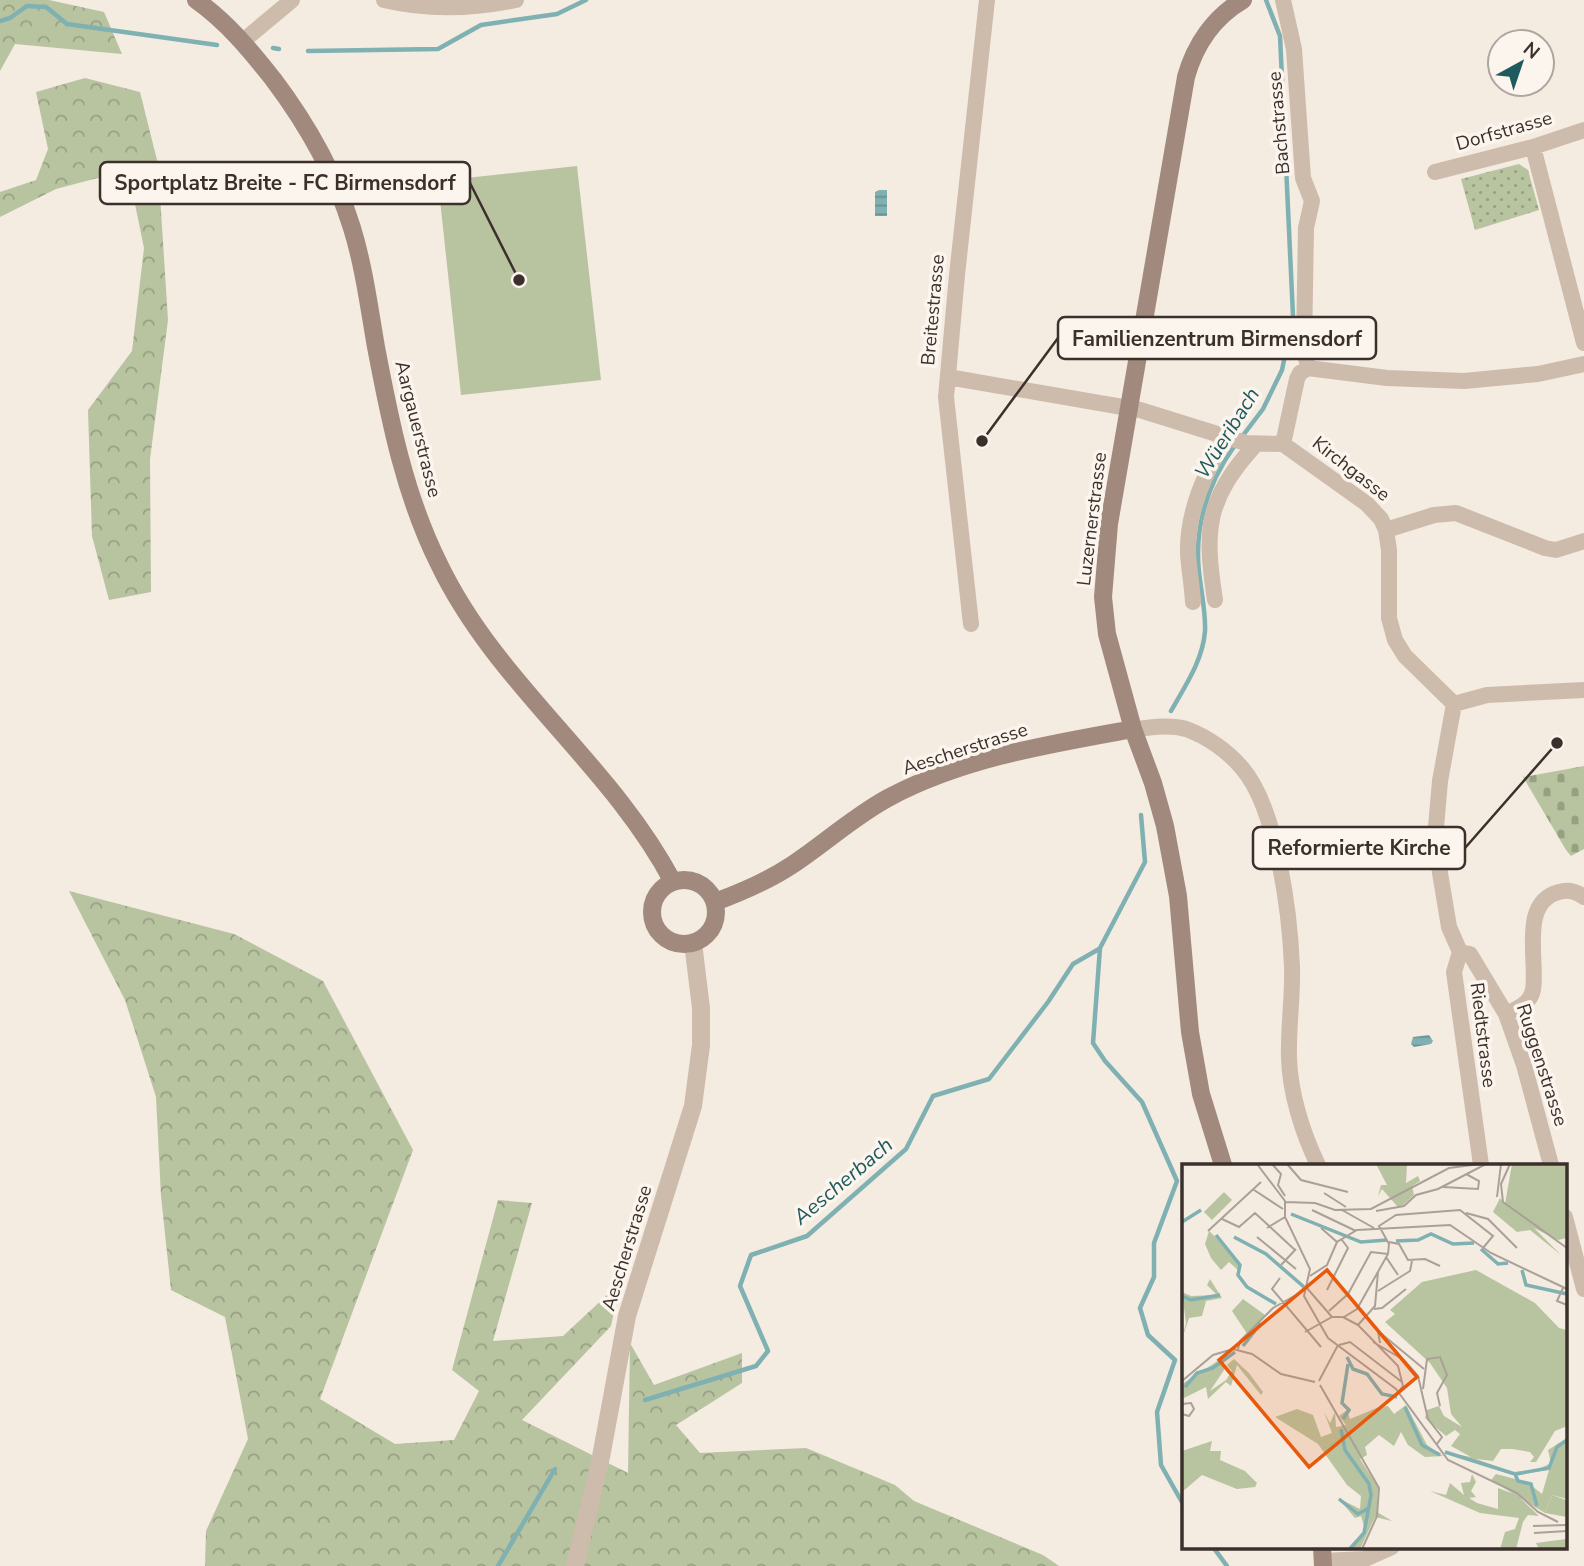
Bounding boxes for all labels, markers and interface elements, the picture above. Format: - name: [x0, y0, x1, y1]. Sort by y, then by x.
- north arrow: [1486, 28, 1556, 98]
- text: N: [1517, 36, 1545, 65]
- street label: Bachstrasse: [1262, 70, 1296, 176]
- street label: Dorfstrasse: [1453, 105, 1555, 157]
- callout: Sportplatz Breite - FC Birmensdorf: [100, 162, 470, 204]
- text: Sportplatz Breite - FC Birmensdorf: [114, 169, 456, 197]
- street label: Breitestrasse: [915, 253, 951, 367]
- callout: Familienzentrum Birmensdorf: [1058, 317, 1376, 359]
- text: Familienzentrum Birmensdorf: [1072, 325, 1362, 353]
- street label: Aargauerstrasse: [388, 358, 448, 500]
- water label: Wüeribach: [1188, 382, 1266, 484]
- street label: Kirchgasse: [1307, 430, 1395, 508]
- street label: Luzernerstrasse: [1071, 451, 1113, 587]
- street label: Aescherstrasse: [899, 717, 1031, 781]
- callout: Reformierte Kirche: [1253, 827, 1465, 869]
- text: Reformierte Kirche: [1267, 834, 1451, 862]
- street label: Riedtstrasse: [1464, 981, 1502, 1089]
- street label: Ruggenstrasse: [1510, 1000, 1574, 1130]
- water label: Aescherbach: [787, 1131, 899, 1232]
- inset map: [1182, 1164, 1566, 1548]
- street label: Aescherstrasse: [596, 1182, 658, 1314]

